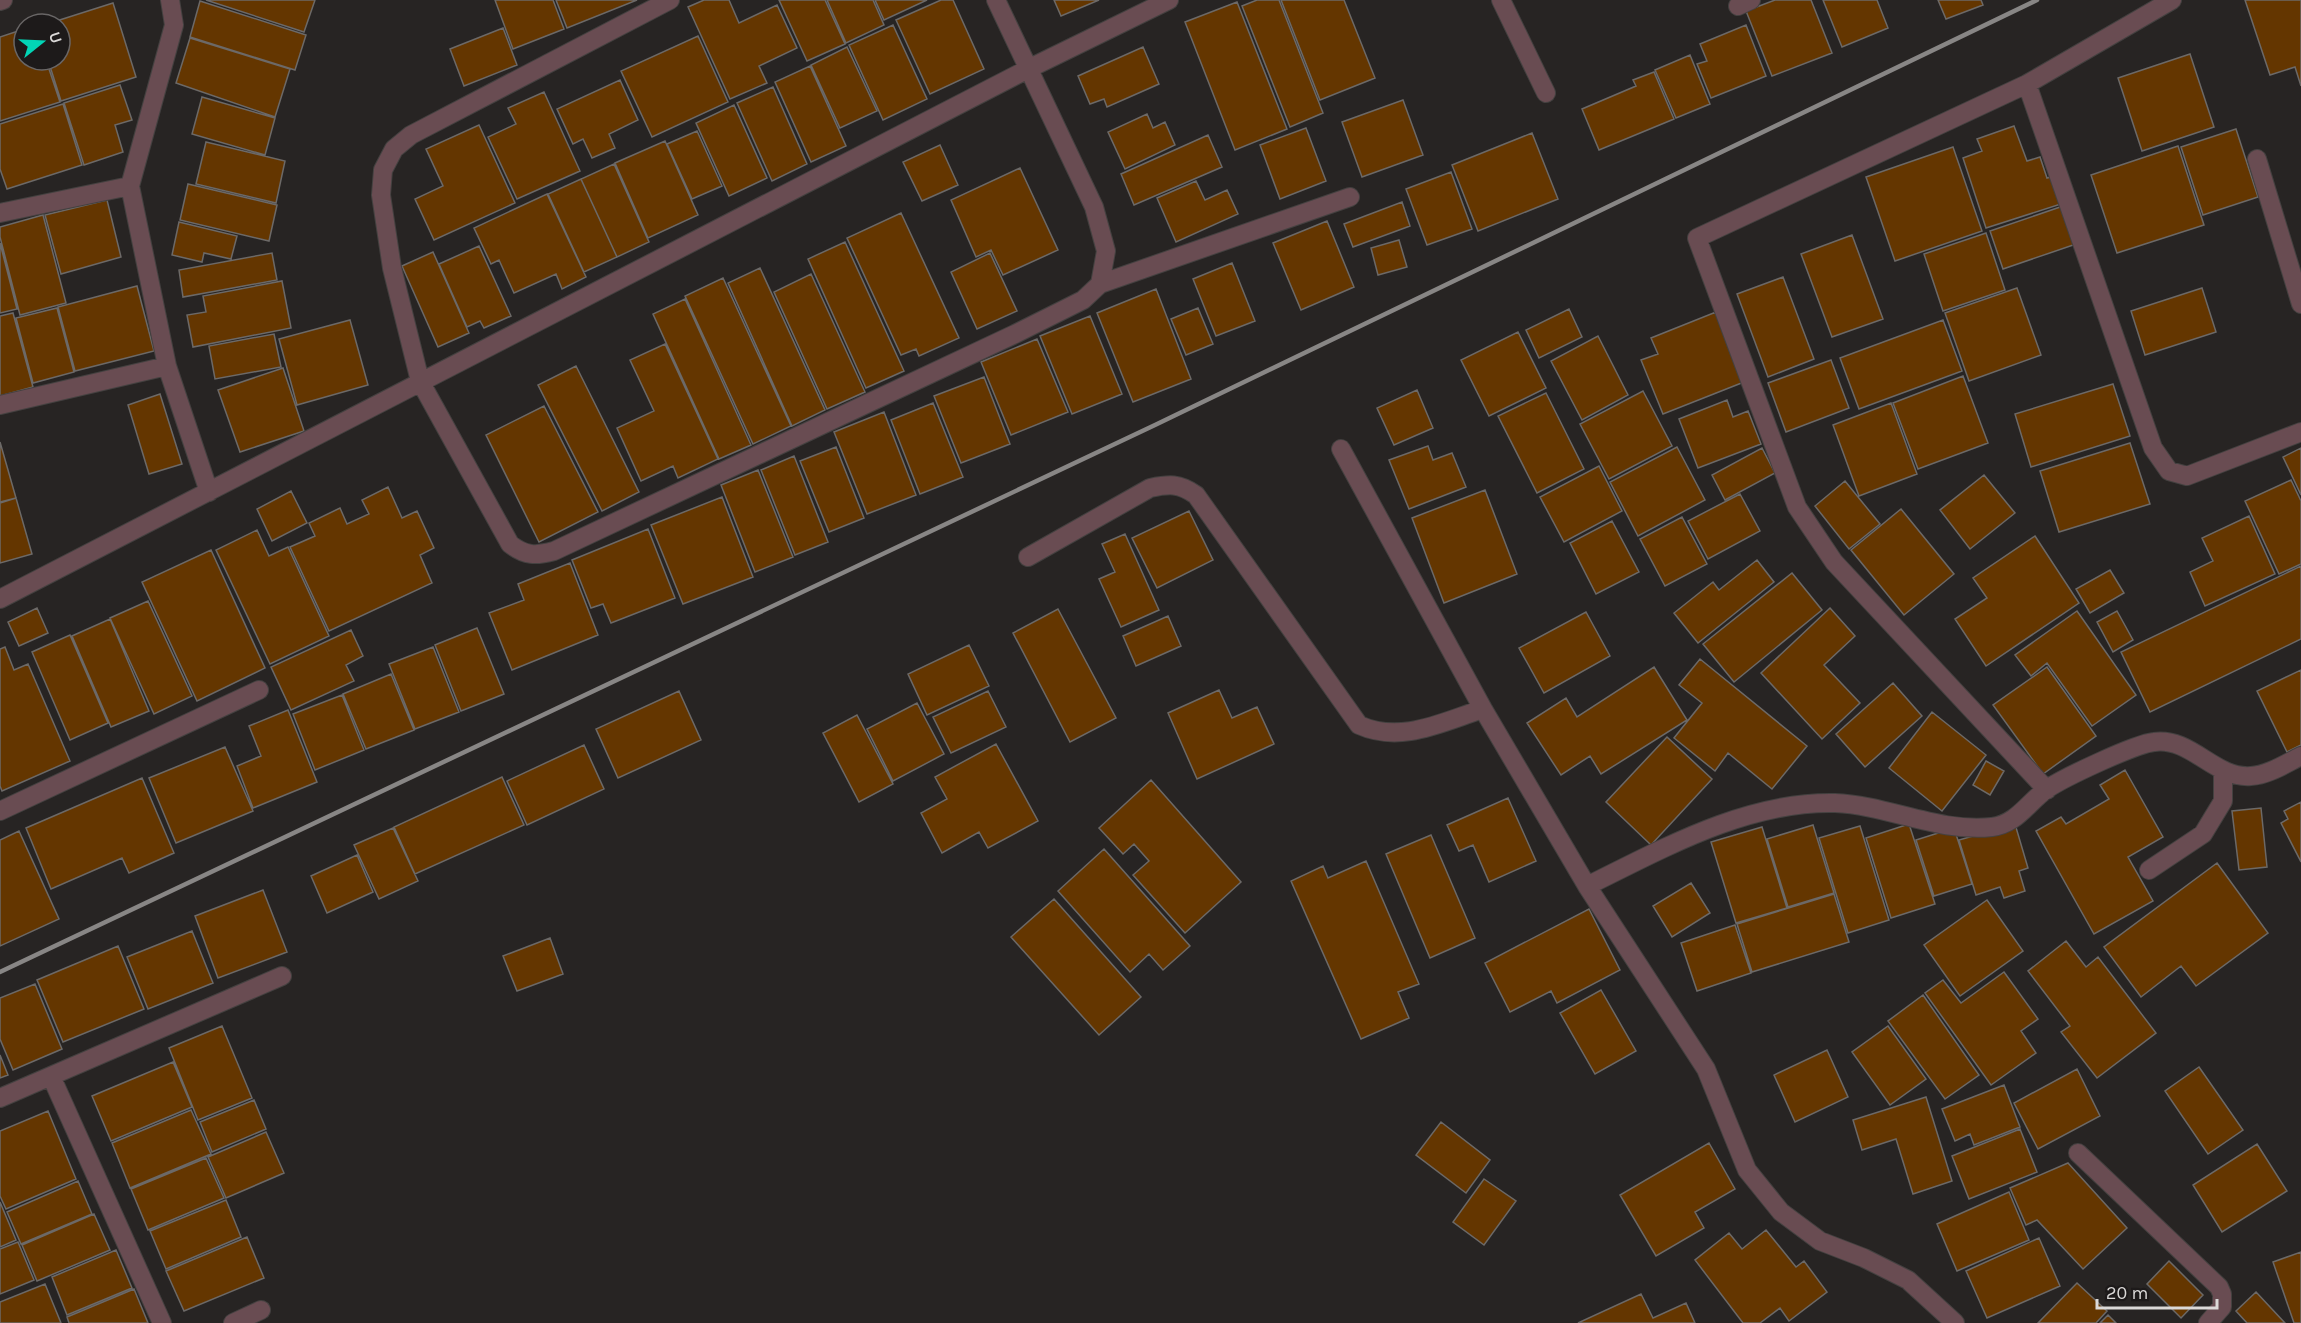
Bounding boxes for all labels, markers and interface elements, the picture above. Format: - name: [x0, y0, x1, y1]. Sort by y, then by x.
- north arrow: [12, 12, 72, 72]
- text: U: [45, 29, 67, 46]
- scale bar: [2097, 1272, 2217, 1310]
- text: 20 m: [2106, 1282, 2148, 1304]

